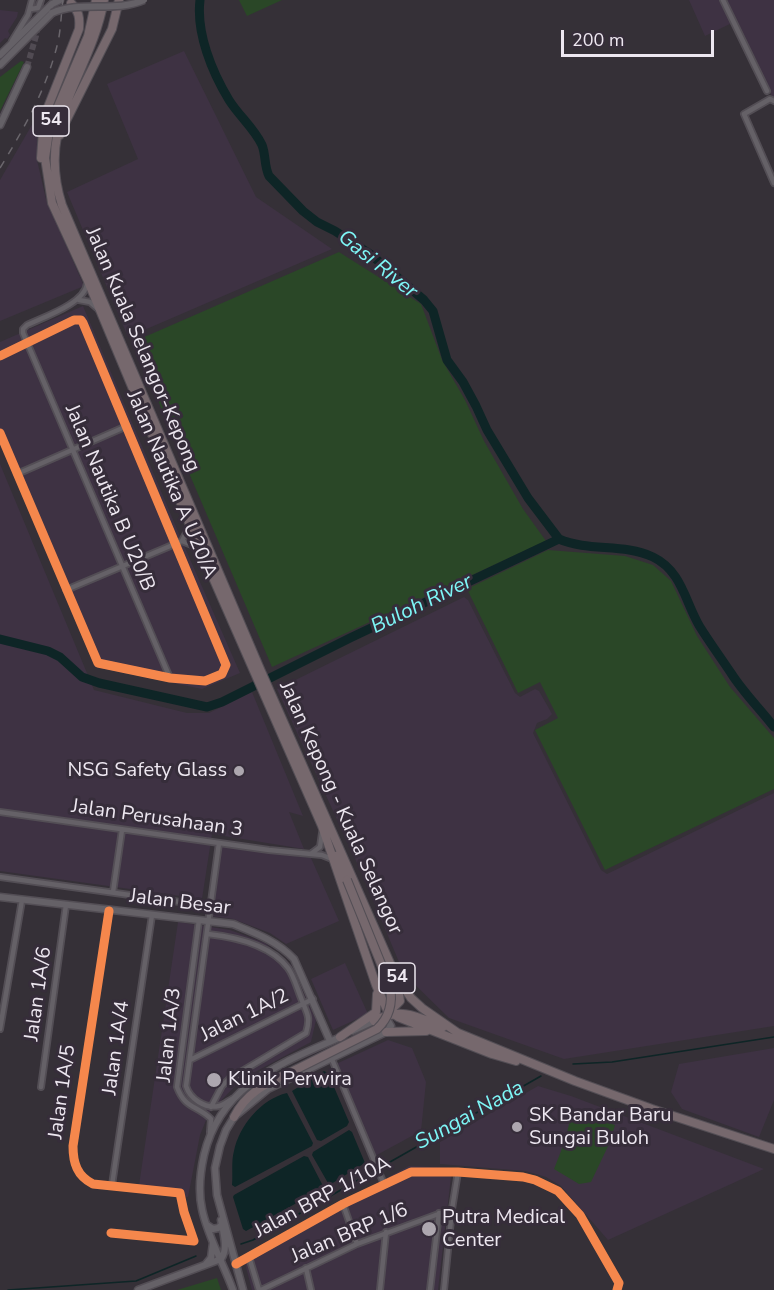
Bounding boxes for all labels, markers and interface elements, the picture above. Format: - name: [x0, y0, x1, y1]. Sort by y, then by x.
- scale bar: [564, 18, 717, 56]
- text: 200 m: [572, 28, 624, 52]
- road number: 54: [33, 106, 69, 136]
- street label: Jalan Kuala Selangor-Kepong: [79, 224, 205, 476]
- water label: Gasi River: [332, 225, 422, 305]
- street label: Jalan Nautika A U20/A: [120, 387, 222, 583]
- street label: Jalan Nautika B U20/B: [59, 401, 159, 595]
- water label: Buloh River: [367, 570, 477, 640]
- street label: Jalan Kepong - Kuala Selangor: [273, 678, 407, 938]
- place label: NSG Safety Glass: [68, 759, 227, 783]
- marker: NSG Safety Glass: [232, 764, 246, 778]
- street label: Jalan Perusahaan 3: [70, 795, 244, 843]
- street label: Jalan Besar: [128, 885, 232, 921]
- street label: Jalan 1A/6: [21, 945, 57, 1043]
- road number: 54: [379, 963, 415, 993]
- street label: Jalan 1A/2: [197, 984, 293, 1048]
- street label: Jalan 1A/3: [153, 987, 187, 1083]
- street label: Jalan 1A/4: [99, 999, 135, 1097]
- street label: Jalan 1A/5: [45, 1043, 81, 1141]
- place label: Klinik Perwira: [228, 1068, 352, 1092]
- marker: Klinik Perwira: [205, 1071, 223, 1089]
- water label: Sungai Nada: [411, 1076, 529, 1156]
- place label: SK Bandar Baru Sungai Buloh: [529, 1104, 671, 1151]
- marker: SK Bandar Baru Sungai Buloh: [510, 1120, 524, 1134]
- street label: Jalan BRP 1/10A: [251, 1152, 395, 1244]
- street label: Jalan BRP 1/6: [288, 1199, 412, 1269]
- place label: Putra Medical Center: [442, 1206, 565, 1253]
- marker: Putra Medical Center: [420, 1220, 438, 1238]

